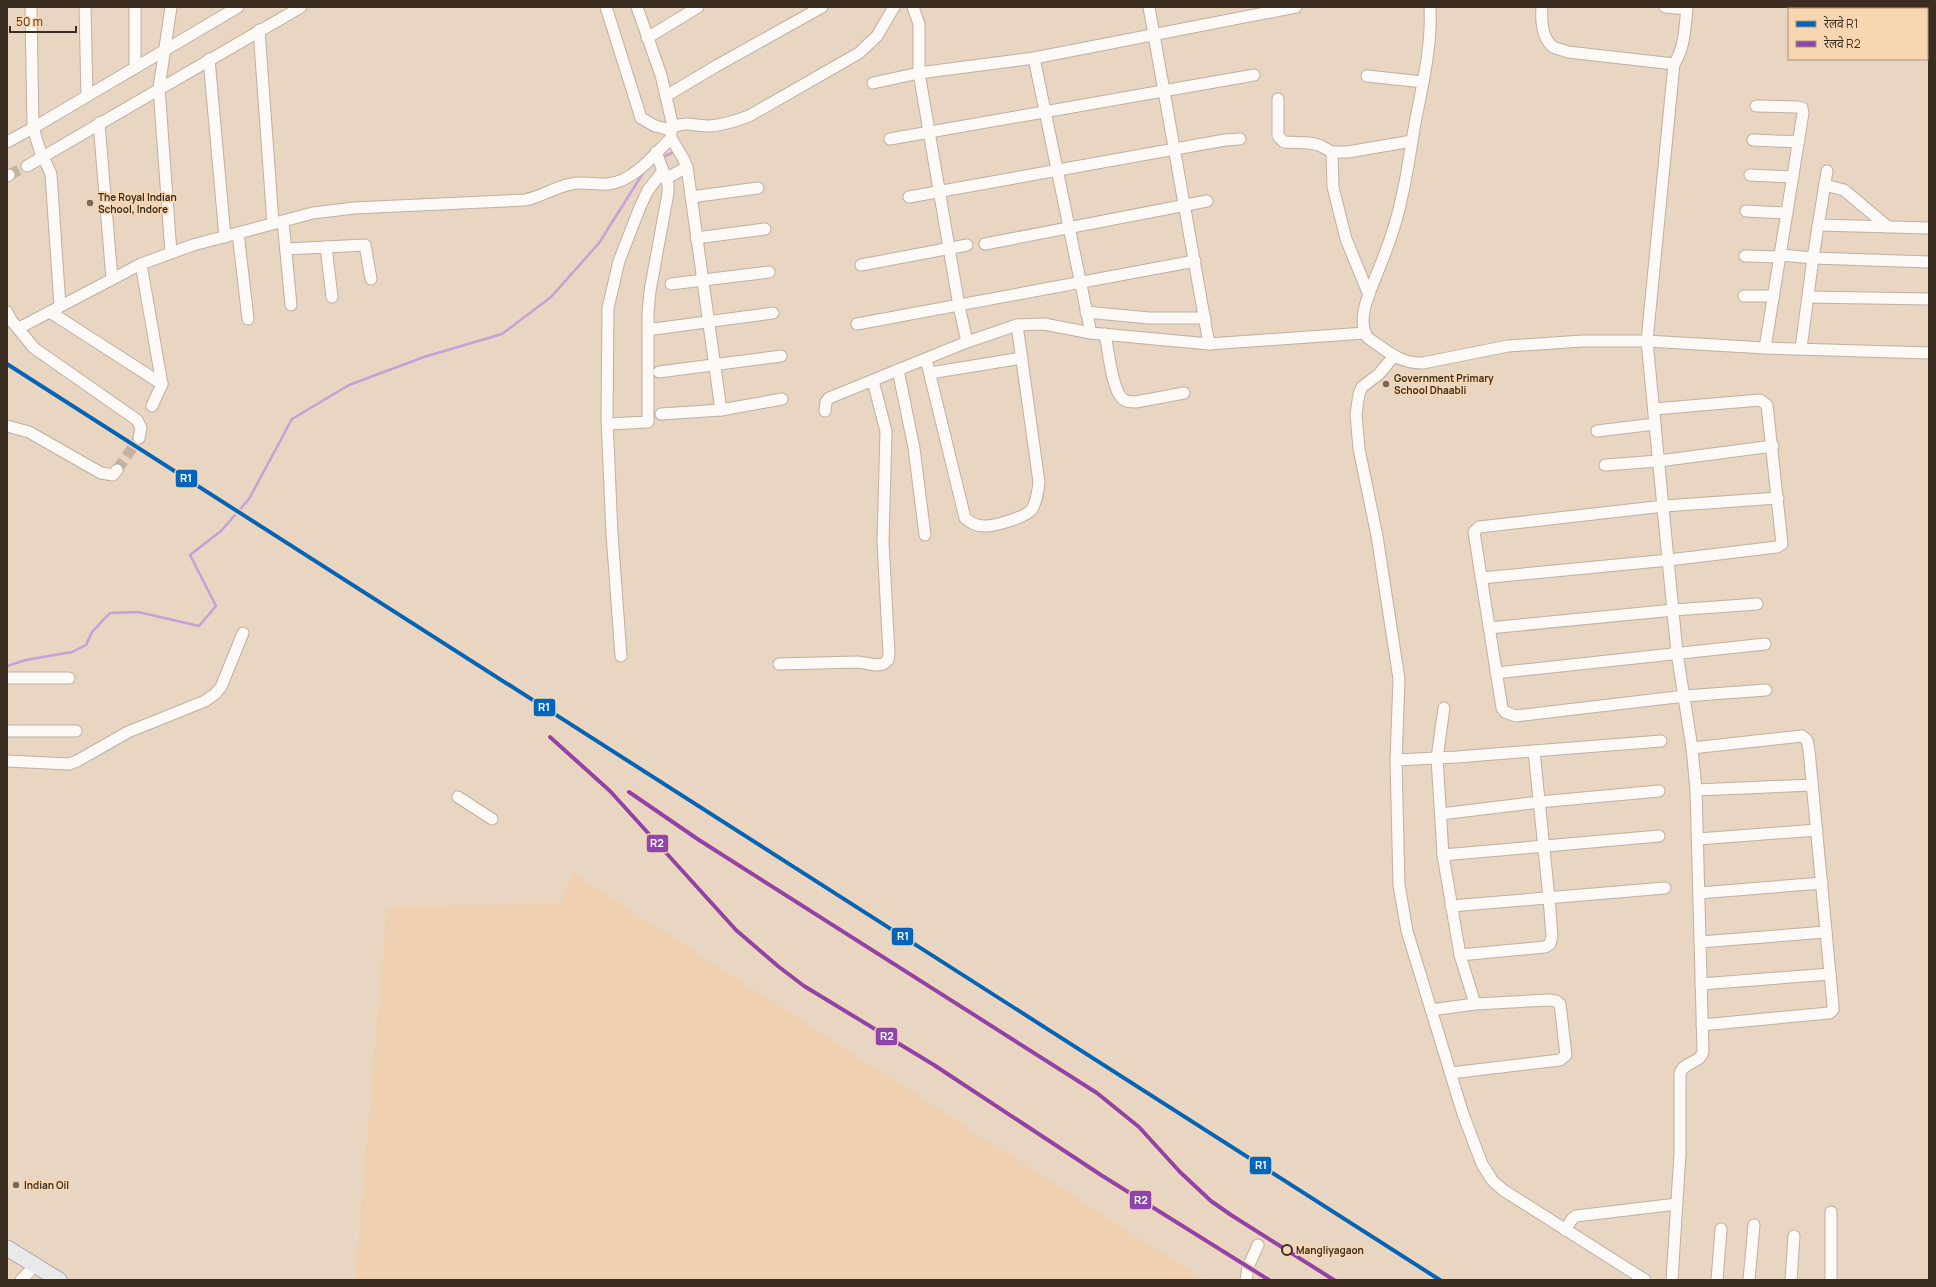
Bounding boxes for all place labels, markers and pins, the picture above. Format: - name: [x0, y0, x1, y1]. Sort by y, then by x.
- place label: The Royal Indian School, Indore: [98, 190, 177, 216]
- marker: The Royal Indian School, Indore: [85, 198, 95, 208]
- place label: Government Primary School Dhaabli: [1394, 371, 1494, 397]
- marker: Government Primary School Dhaabli: [1381, 379, 1391, 389]
- place label: Indian Oil: [24, 1178, 69, 1192]
- marker: Indian Oil: [11, 1180, 21, 1190]
- place label: Mangliyagaon: [1296, 1243, 1364, 1257]
- marker: Mangliyagaon: [1281, 1244, 1293, 1256]

